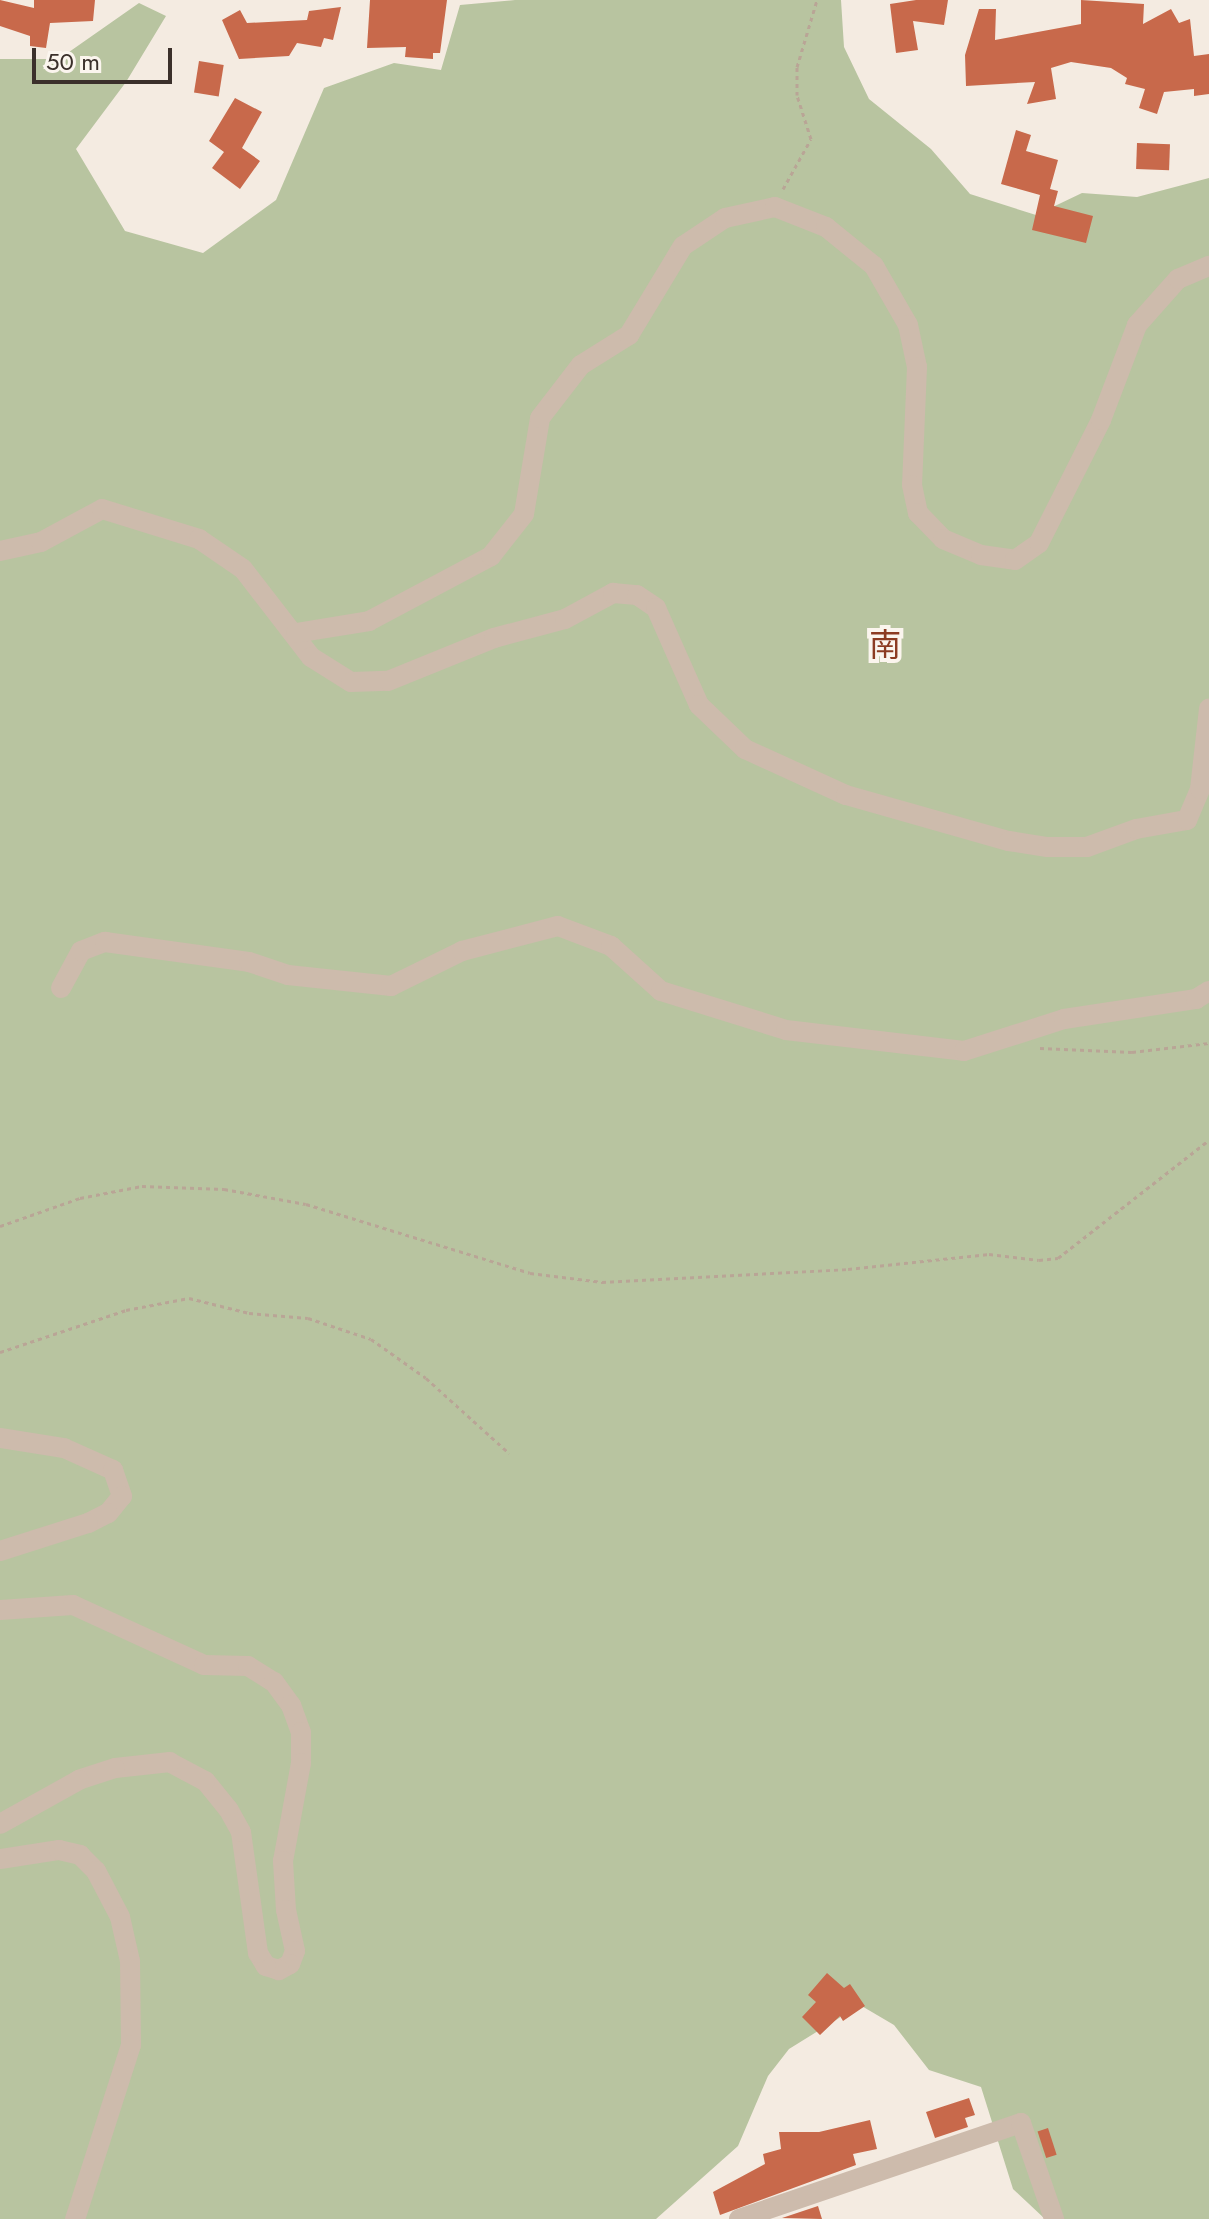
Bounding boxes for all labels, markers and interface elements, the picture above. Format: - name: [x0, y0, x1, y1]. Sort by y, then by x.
- scale bar: [36, 32, 176, 82]
- text: 50 m: [46, 44, 100, 79]
- district label: 南: [869, 626, 901, 664]

